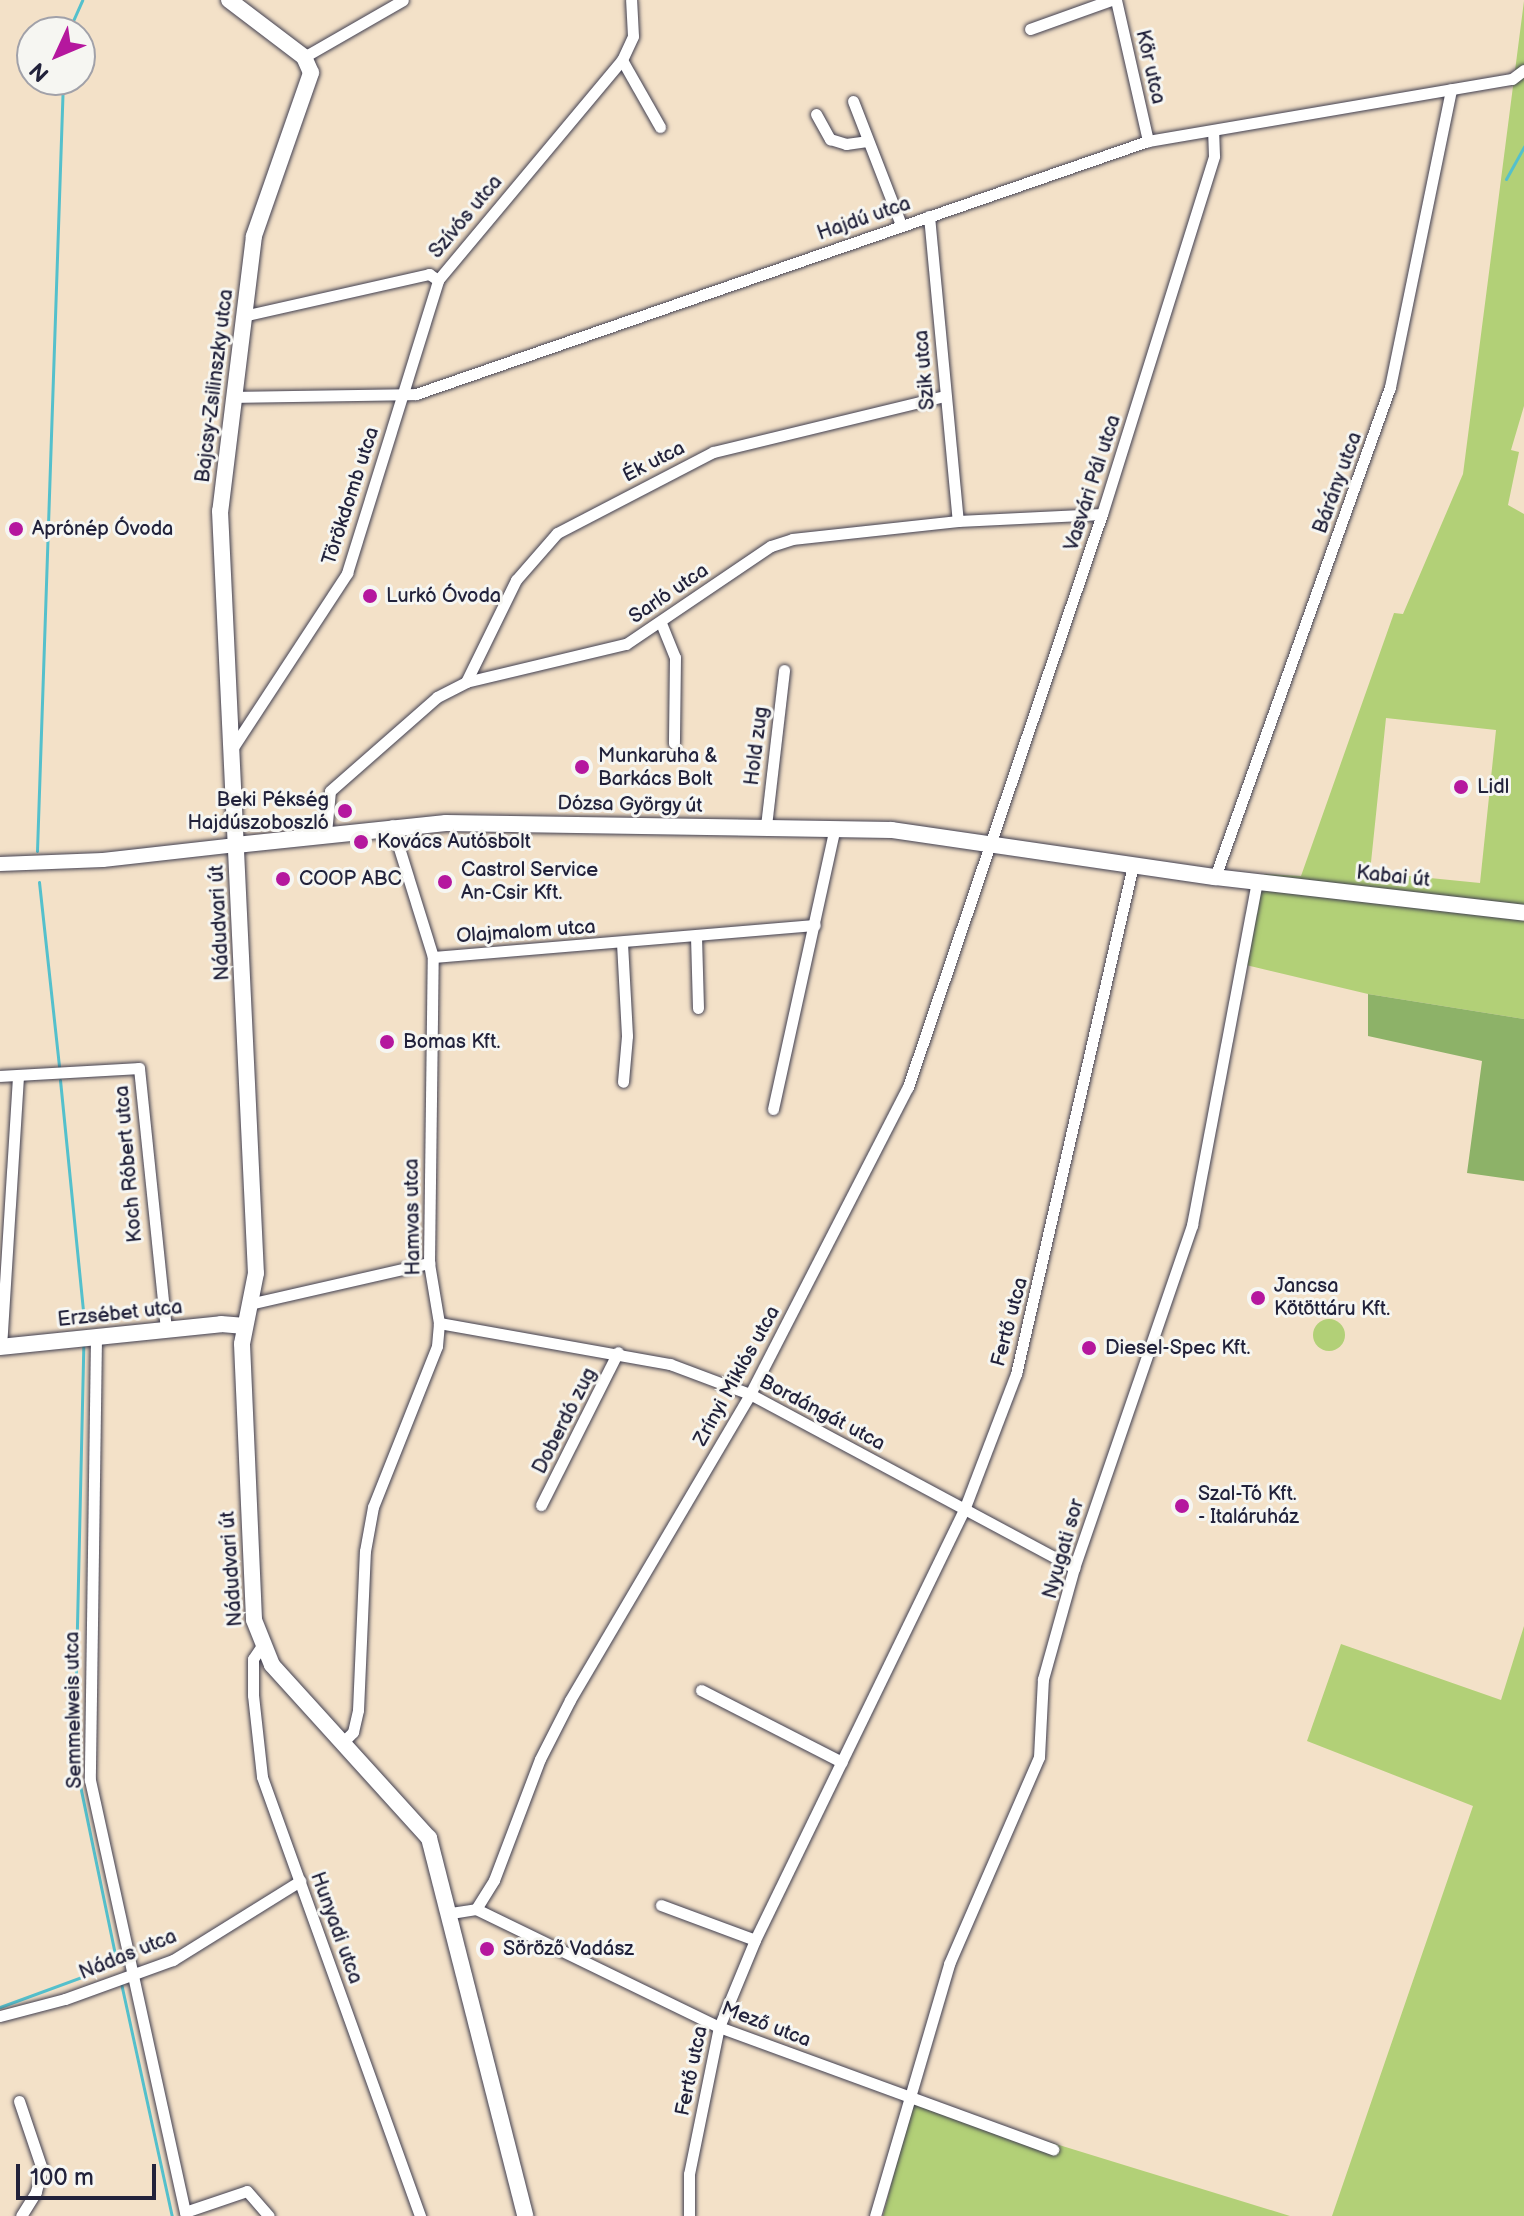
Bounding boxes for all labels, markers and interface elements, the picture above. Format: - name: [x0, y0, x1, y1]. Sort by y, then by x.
- north arrow: [16, 16, 96, 96]
- street label: Kör utca: [1130, 28, 1170, 106]
- text: N: [24, 56, 55, 87]
- street label: Szívós utca: [424, 171, 508, 263]
- street label: Hajdú utca: [814, 192, 914, 246]
- street label: Bajcsy-Zsilinszky utca: [191, 287, 239, 485]
- street label: Szik utca: [910, 329, 940, 411]
- street label: Vasvári Pál utca: [1060, 412, 1126, 554]
- street label: Törökdomb utca: [317, 424, 385, 568]
- street label: Bárány utca: [1308, 428, 1368, 538]
- street label: Ék utca: [619, 436, 689, 488]
- place label: Aprónép Óvoda: [32, 517, 173, 541]
- marker: Aprónép Óvoda: [7, 520, 25, 538]
- street label: Sarló utca: [625, 559, 713, 629]
- place label: Lurkó Óvoda: [386, 584, 501, 608]
- marker: Lurkó Óvoda: [361, 587, 379, 605]
- street label: Hold zug: [740, 705, 774, 787]
- place label: Munkaruha & Barkács Bolt: [598, 744, 718, 791]
- marker: Munkaruha & Barkács Bolt: [573, 758, 591, 776]
- place label: Lidl: [1477, 775, 1509, 799]
- marker: Lidl: [1452, 778, 1470, 796]
- place label: Beki Pékség Hajdúszoboszló: [187, 788, 329, 835]
- street label: Dózsa György út: [557, 792, 703, 818]
- marker: Beki Pékség Hajdúszoboszló: [336, 802, 354, 820]
- place label: Kovács Autósbolt: [377, 830, 531, 854]
- marker: Kovács Autósbolt: [352, 833, 370, 851]
- place label: Castrol Service An-Csir Kft.: [461, 858, 599, 905]
- street label: Kabai út: [1355, 861, 1431, 893]
- street label: Nádudvari út: [205, 865, 235, 981]
- place label: COOP ABC: [299, 867, 402, 891]
- marker: COOP ABC: [274, 870, 292, 888]
- marker: Castrol Service An-Csir Kft.: [436, 873, 454, 891]
- street label: Olajmalom utca: [455, 915, 597, 949]
- place label: Bomas Kft.: [403, 1030, 500, 1054]
- marker: Bomas Kft.: [378, 1033, 396, 1051]
- street label: Koch Róbert utca: [110, 1085, 148, 1243]
- street label: Hamvas utca: [400, 1158, 426, 1276]
- place label: Jancsa Kötöttáru Kft.: [1274, 1274, 1390, 1321]
- street label: Fertő utca: [987, 1275, 1033, 1369]
- marker: Jancsa Kötöttáru Kft.: [1249, 1289, 1267, 1307]
- street label: Erzsébet utca: [56, 1296, 184, 1332]
- street label: Zrínyi Miklós utca: [689, 1302, 785, 1450]
- place label: Diesel-Spec Kft.: [1105, 1336, 1250, 1360]
- marker: Diesel-Spec Kft.: [1080, 1339, 1098, 1357]
- street label: Doberdó zug: [528, 1364, 602, 1478]
- street label: Bordángát utca: [755, 1370, 889, 1456]
- place label: Szal-Tó Kft. - Italáruház: [1198, 1482, 1300, 1529]
- street label: Nyugati sor: [1038, 1496, 1090, 1602]
- marker: Szal-Tó Kft. - Italáruház: [1173, 1497, 1191, 1515]
- street label: Nádudvari út: [216, 1511, 248, 1627]
- street label: Semmelweis utca: [61, 1631, 87, 1789]
- street label: Hunyadi utca: [305, 1869, 367, 1987]
- street label: Nádas utca: [76, 1925, 180, 1985]
- place label: Söröző Vadász: [503, 1937, 634, 1961]
- marker: Söröző Vadász: [478, 1940, 496, 1958]
- street label: Mező utca: [718, 1997, 814, 2053]
- street label: Fertő utca: [671, 2024, 713, 2118]
- scale bar: [20, 2148, 160, 2198]
- text: 100 m: [30, 2163, 94, 2192]

